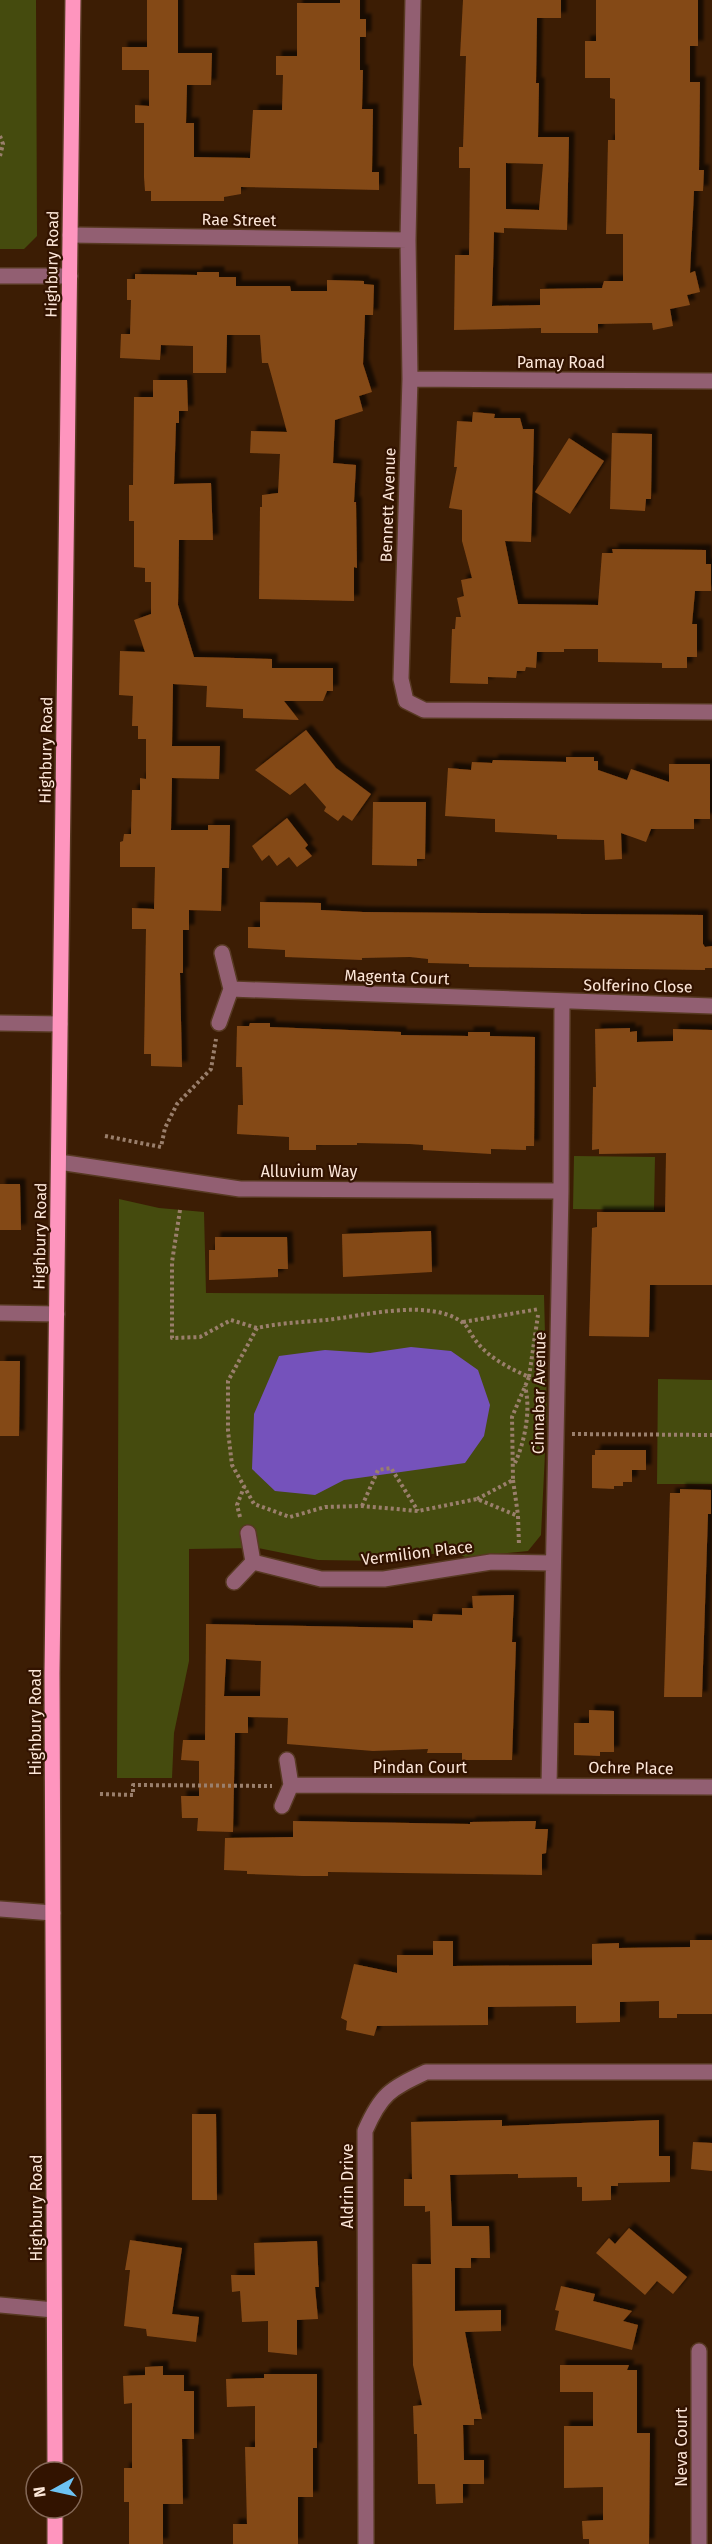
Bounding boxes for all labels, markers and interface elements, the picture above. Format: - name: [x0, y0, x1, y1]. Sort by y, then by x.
- street label: Highbury Road: [42, 210, 62, 318]
- street label: Rae Street: [202, 210, 277, 230]
- street label: Pamay Road: [517, 353, 605, 372]
- street label: Bennett Avenue: [377, 447, 399, 563]
- street label: Highbury Road: [36, 696, 56, 804]
- street label: Magenta Court: [344, 966, 450, 988]
- street label: Solferino Close: [583, 976, 693, 996]
- street label: Alluvium Way: [261, 1162, 357, 1181]
- street label: Highbury Road: [30, 1182, 50, 1290]
- street label: Cinnabar Avenue: [528, 1332, 550, 1454]
- street label: Vermilion Place: [360, 1537, 474, 1569]
- street label: Highbury Road: [26, 1668, 45, 1776]
- street label: Pindan Court: [373, 1758, 467, 1777]
- street label: Ochre Place: [588, 1758, 674, 1778]
- street label: Aldrin Drive: [338, 2143, 357, 2229]
- street label: Highbury Road: [27, 2154, 46, 2262]
- street label: Neva Court: [672, 2407, 691, 2487]
- north arrow: [24, 2460, 84, 2520]
- text: N: [29, 2485, 50, 2499]

